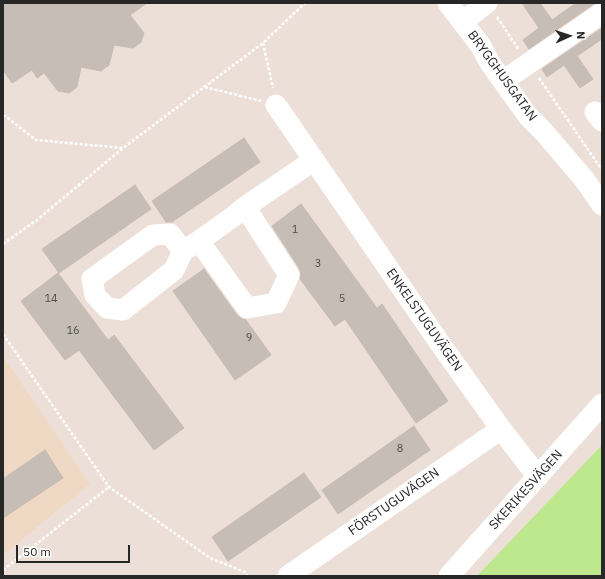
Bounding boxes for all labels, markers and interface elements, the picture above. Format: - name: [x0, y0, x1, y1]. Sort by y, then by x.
- north arrow: [549, 16, 589, 56]
- street label: BRYGGHUSGATAN: [464, 28, 540, 124]
- text: N: [574, 31, 588, 40]
- house number: 1: [292, 223, 298, 237]
- house number: 3: [315, 257, 321, 271]
- street label: ENKELSTUGUVÄGEN: [383, 266, 465, 374]
- house number: 14: [44, 292, 58, 306]
- house number: 5: [339, 292, 345, 306]
- house number: 16: [66, 324, 80, 338]
- house number: 9: [246, 331, 252, 345]
- house number: 8: [397, 442, 403, 456]
- street label: SKERIKESVÄGEN: [486, 447, 566, 533]
- street label: FÖRSTUGUVÄGEN: [346, 465, 442, 539]
- scale bar: [18, 537, 132, 563]
- text: 50 m: [23, 544, 51, 559]

